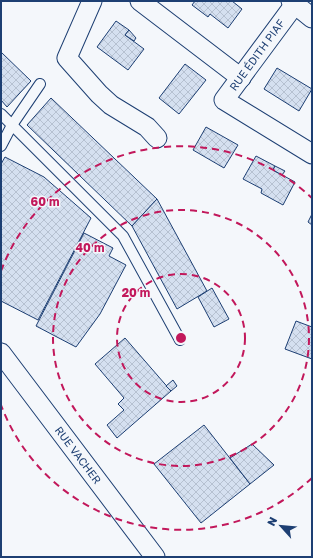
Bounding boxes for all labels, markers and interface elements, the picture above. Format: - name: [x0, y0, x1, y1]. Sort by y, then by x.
- street label: RUE ÉDITH PIAF: [226, 16, 287, 93]
- text: 60 m: [31, 194, 59, 209]
- text: 40 m: [76, 240, 104, 255]
- text: 20 m: [122, 285, 150, 300]
- centre of rings: [174, 331, 188, 345]
- street label: RUE VACHER: [53, 424, 104, 486]
- north arrow: [261, 506, 301, 546]
- text: N: [264, 515, 279, 528]

